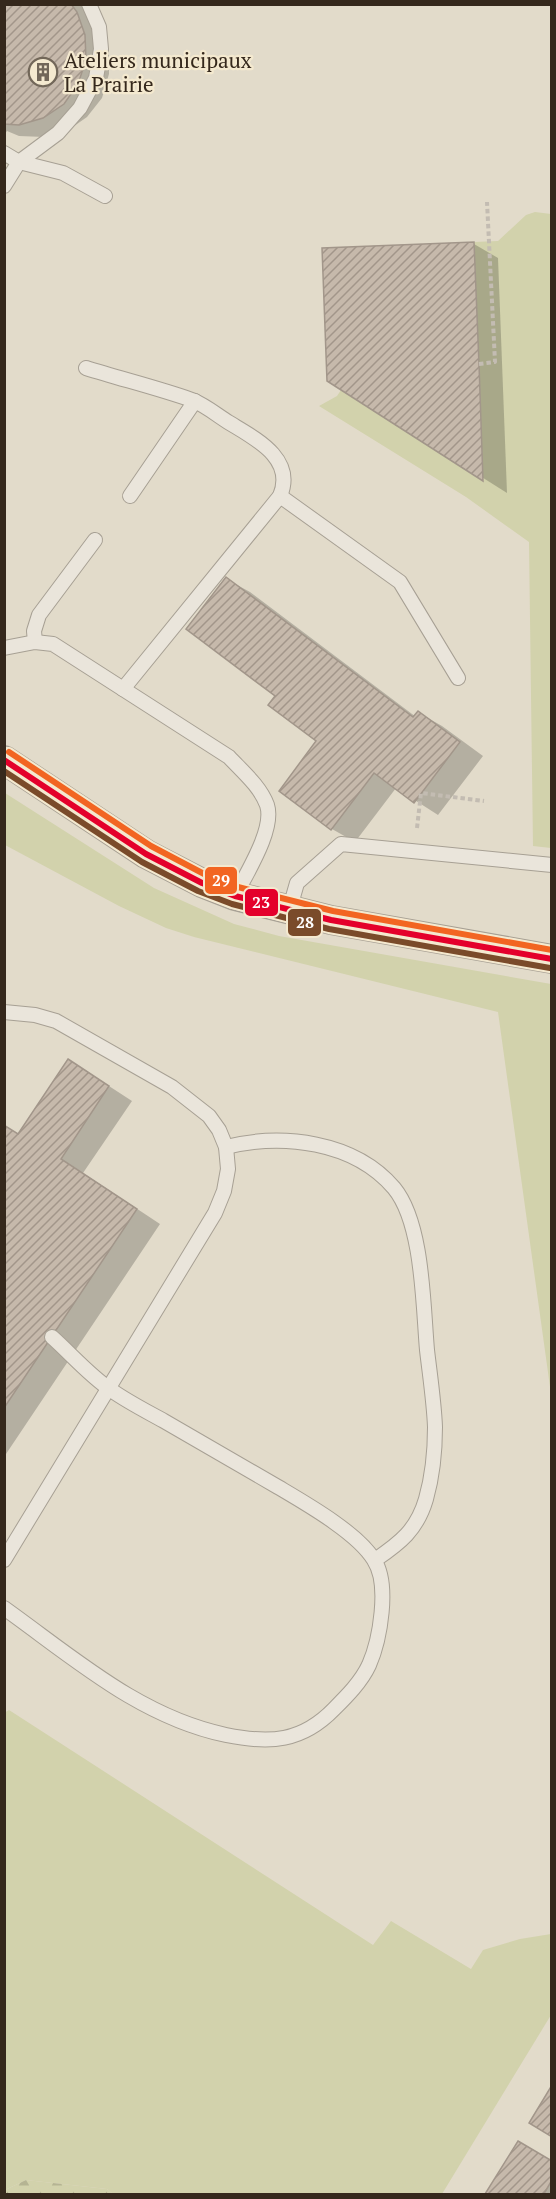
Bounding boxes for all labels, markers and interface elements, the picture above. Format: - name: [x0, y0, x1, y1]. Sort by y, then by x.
- place label: Ateliers municipaux La Prairie: [64, 46, 252, 98]
- building icon: Ateliers municipaux La Prairie: [27, 56, 59, 88]
- line badge: 29: [204, 866, 238, 895]
- text: 29: [212, 869, 230, 891]
- line badge: 23: [244, 888, 279, 917]
- text: 23: [252, 891, 270, 913]
- line badge: 28: [287, 908, 322, 937]
- text: 28: [296, 911, 314, 933]

